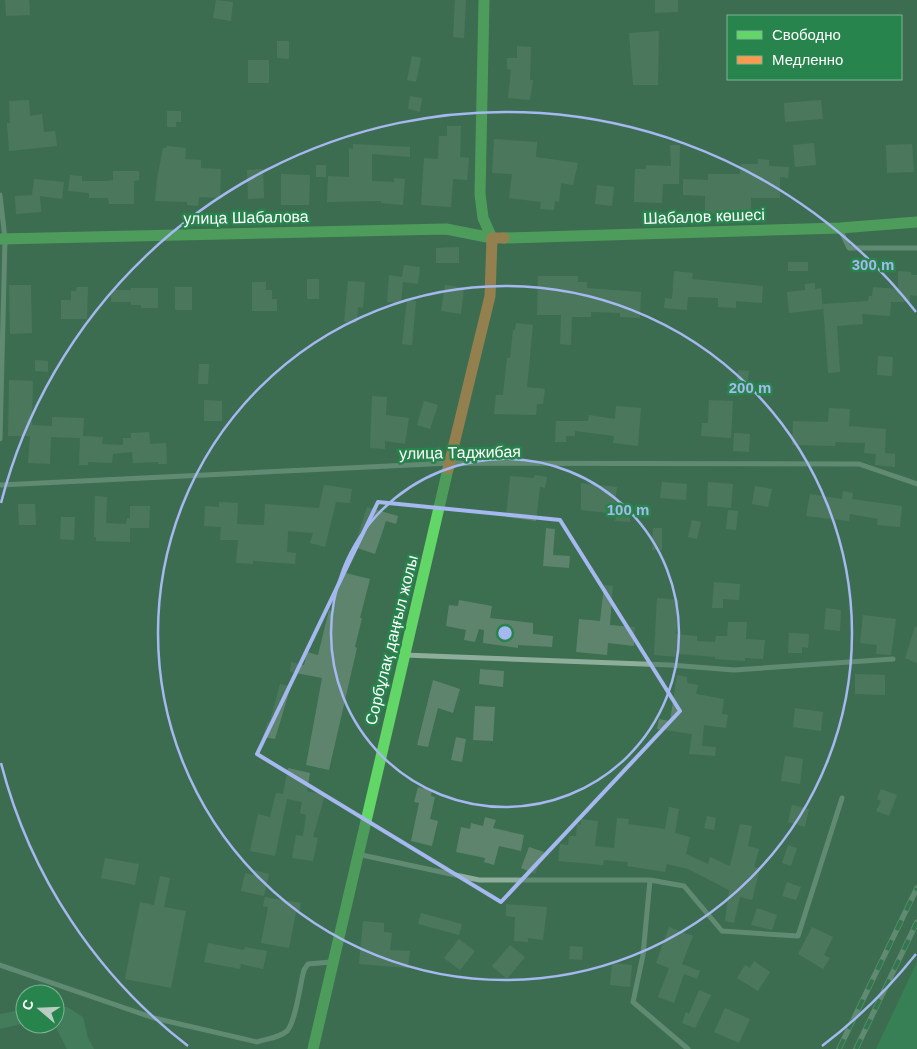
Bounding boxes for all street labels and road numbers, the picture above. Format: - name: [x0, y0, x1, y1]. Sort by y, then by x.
- street label: Шабалов көшесі: [643, 206, 765, 227]
- street label: улица Шабалова: [183, 208, 309, 227]
- street label: улица Таджибая: [399, 443, 521, 462]
- street label: Сорбұлақ даңғыл жолы: [362, 553, 421, 727]

